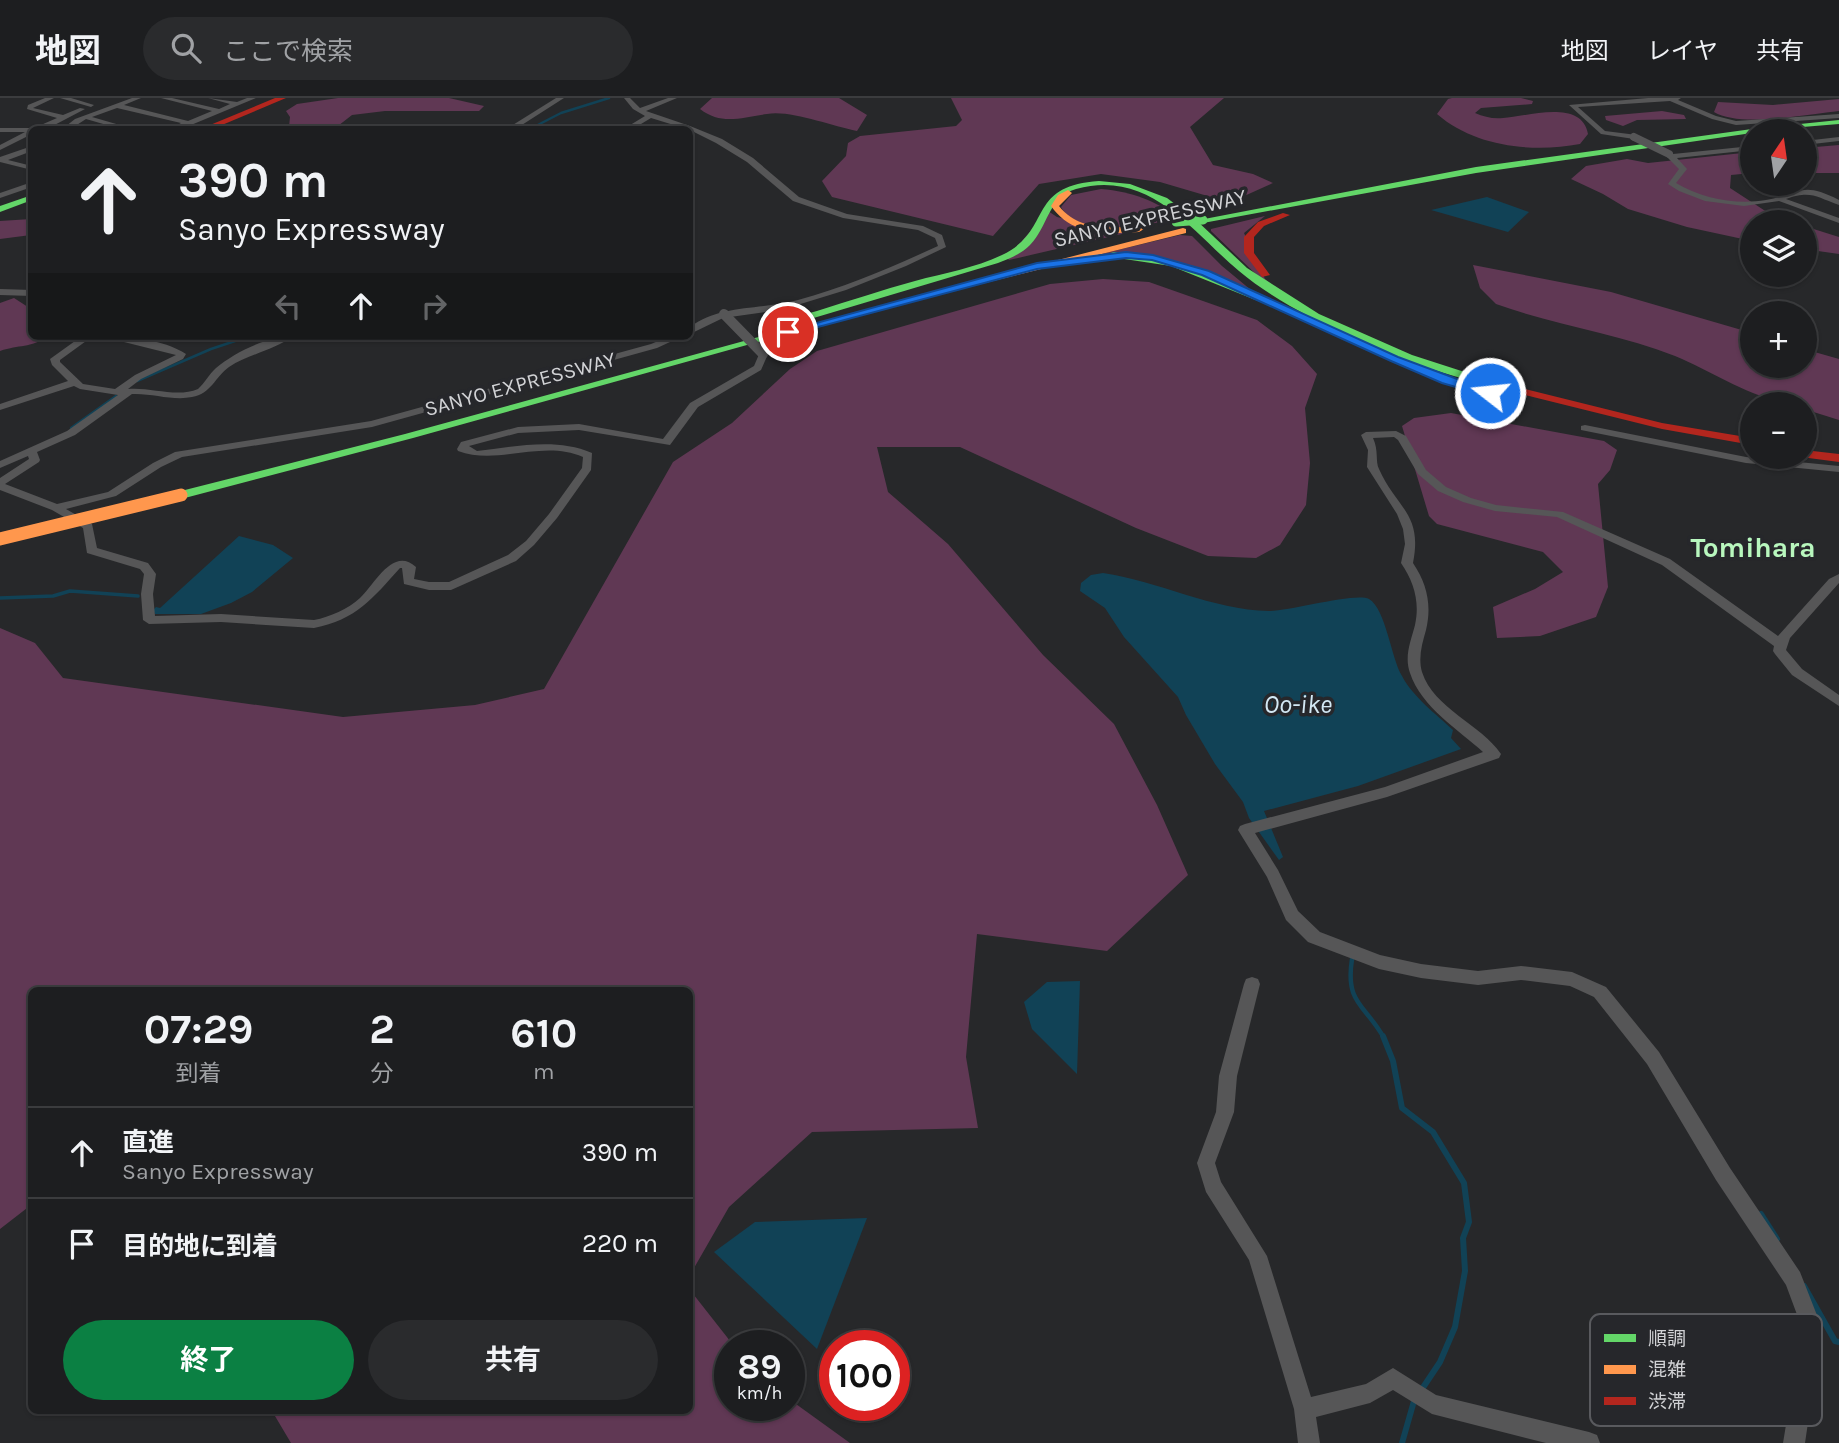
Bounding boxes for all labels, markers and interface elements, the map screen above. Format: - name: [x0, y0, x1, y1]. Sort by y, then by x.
- search box: [143, 17, 633, 80]
- icon: search: [167, 29, 205, 67]
- text: 地図: [35, 32, 101, 70]
- text: ここで検索: [223, 36, 353, 67]
- text: 地図: [1561, 37, 1609, 65]
- text: レイヤ: [1647, 37, 1718, 65]
- text: 共有: [1756, 37, 1804, 65]
- north arrow: [1740, 119, 1816, 196]
- map controls: [1740, 119, 1817, 469]
- text: 390 m: [178, 152, 328, 209]
- icon: ahead: [63, 154, 154, 245]
- street label: SANYO EXPRESSWAY: [1051, 184, 1249, 252]
- button: layers: [1740, 210, 1817, 287]
- text: Sanyo Expressway: [178, 211, 445, 248]
- icon: left: [269, 287, 307, 325]
- icon: ahead: [342, 287, 380, 325]
- icon: right: [415, 287, 453, 325]
- button: +: [1740, 301, 1817, 378]
- pin: [758, 302, 818, 362]
- icon: arrive: [769, 313, 807, 351]
- street label: SANYO EXPRESSWAY: [422, 347, 619, 421]
- position arrow: [1453, 356, 1527, 430]
- button: −: [1740, 392, 1817, 469]
- district label: Tomihara: [1690, 531, 1816, 564]
- water label: Oo-ike: [1264, 689, 1332, 720]
- text: 07:29: [144, 1004, 253, 1054]
- text: 2: [369, 1004, 395, 1054]
- text: 610: [510, 1008, 577, 1058]
- text: m: [533, 1058, 555, 1085]
- text: 到着: [176, 1060, 222, 1087]
- text: 分: [370, 1060, 393, 1087]
- text: 直進: [122, 1127, 174, 1158]
- icon: ahead: [63, 1134, 101, 1172]
- text: 390 m: [582, 1137, 658, 1168]
- text: Sanyo Expressway: [122, 1158, 314, 1185]
- icon: arrive: [63, 1225, 101, 1263]
- text: 220 m: [582, 1228, 658, 1259]
- text: 目的地に到着: [122, 1231, 278, 1262]
- legend: [1590, 1314, 1822, 1426]
- button: 終了: [63, 1320, 354, 1400]
- button: 共有: [368, 1320, 658, 1400]
- text: 順調: [1648, 1328, 1686, 1350]
- speed limit sign: 100: [819, 1330, 910, 1421]
- text: 89: [738, 1346, 781, 1387]
- text: 混雑: [1648, 1359, 1686, 1381]
- text: km/h: [737, 1382, 782, 1404]
- text: 渋滞: [1648, 1391, 1686, 1413]

